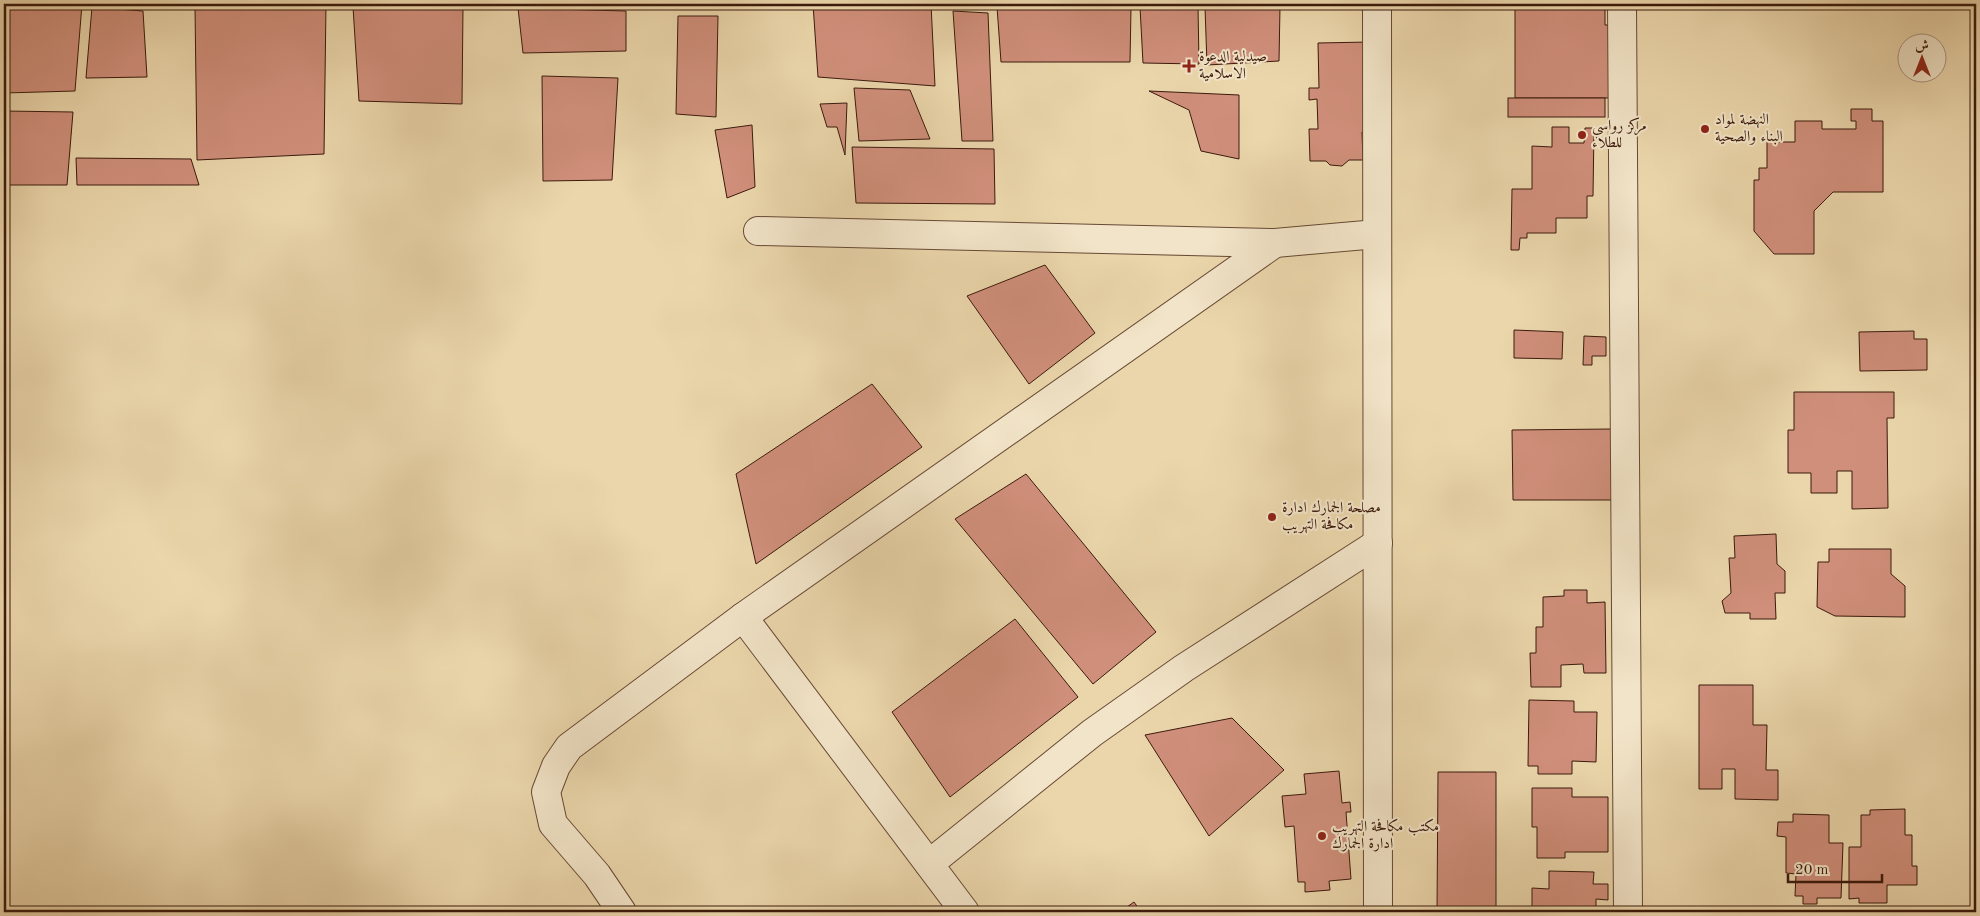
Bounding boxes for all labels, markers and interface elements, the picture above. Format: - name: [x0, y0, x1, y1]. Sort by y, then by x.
- north arrow: [1898, 32, 1948, 82]
- text: ش: [1915, 39, 1929, 53]
- place label: صيدلية الدعوة الاسلامية: [1199, 50, 1267, 82]
- marker: صيدلية الدعوة الاسلامية: [1183, 60, 1195, 72]
- place label: النهضة لمواد البناء والصحية: [1715, 113, 1783, 145]
- place label: مركز رواسي للطلاء: [1592, 117, 1647, 151]
- marker: النهضة لمواد البناء والصحية: [1699, 123, 1711, 135]
- marker: مركز رواسي للطلاء: [1576, 129, 1588, 141]
- place label: مصلحة الجمارك ادارة مكافحة التهريب: [1282, 500, 1381, 534]
- marker: مصلحة الجمارك ادارة مكافحة التهريب: [1266, 511, 1278, 523]
- place label: مكتب مكافحة التهريب ادارة الجمارك: [1332, 818, 1439, 852]
- marker: مكتب مكافحة التهريب ادارة الجمارك: [1316, 830, 1328, 842]
- scale bar: [1788, 851, 1881, 883]
- text: 20 m: [1795, 863, 1829, 878]

